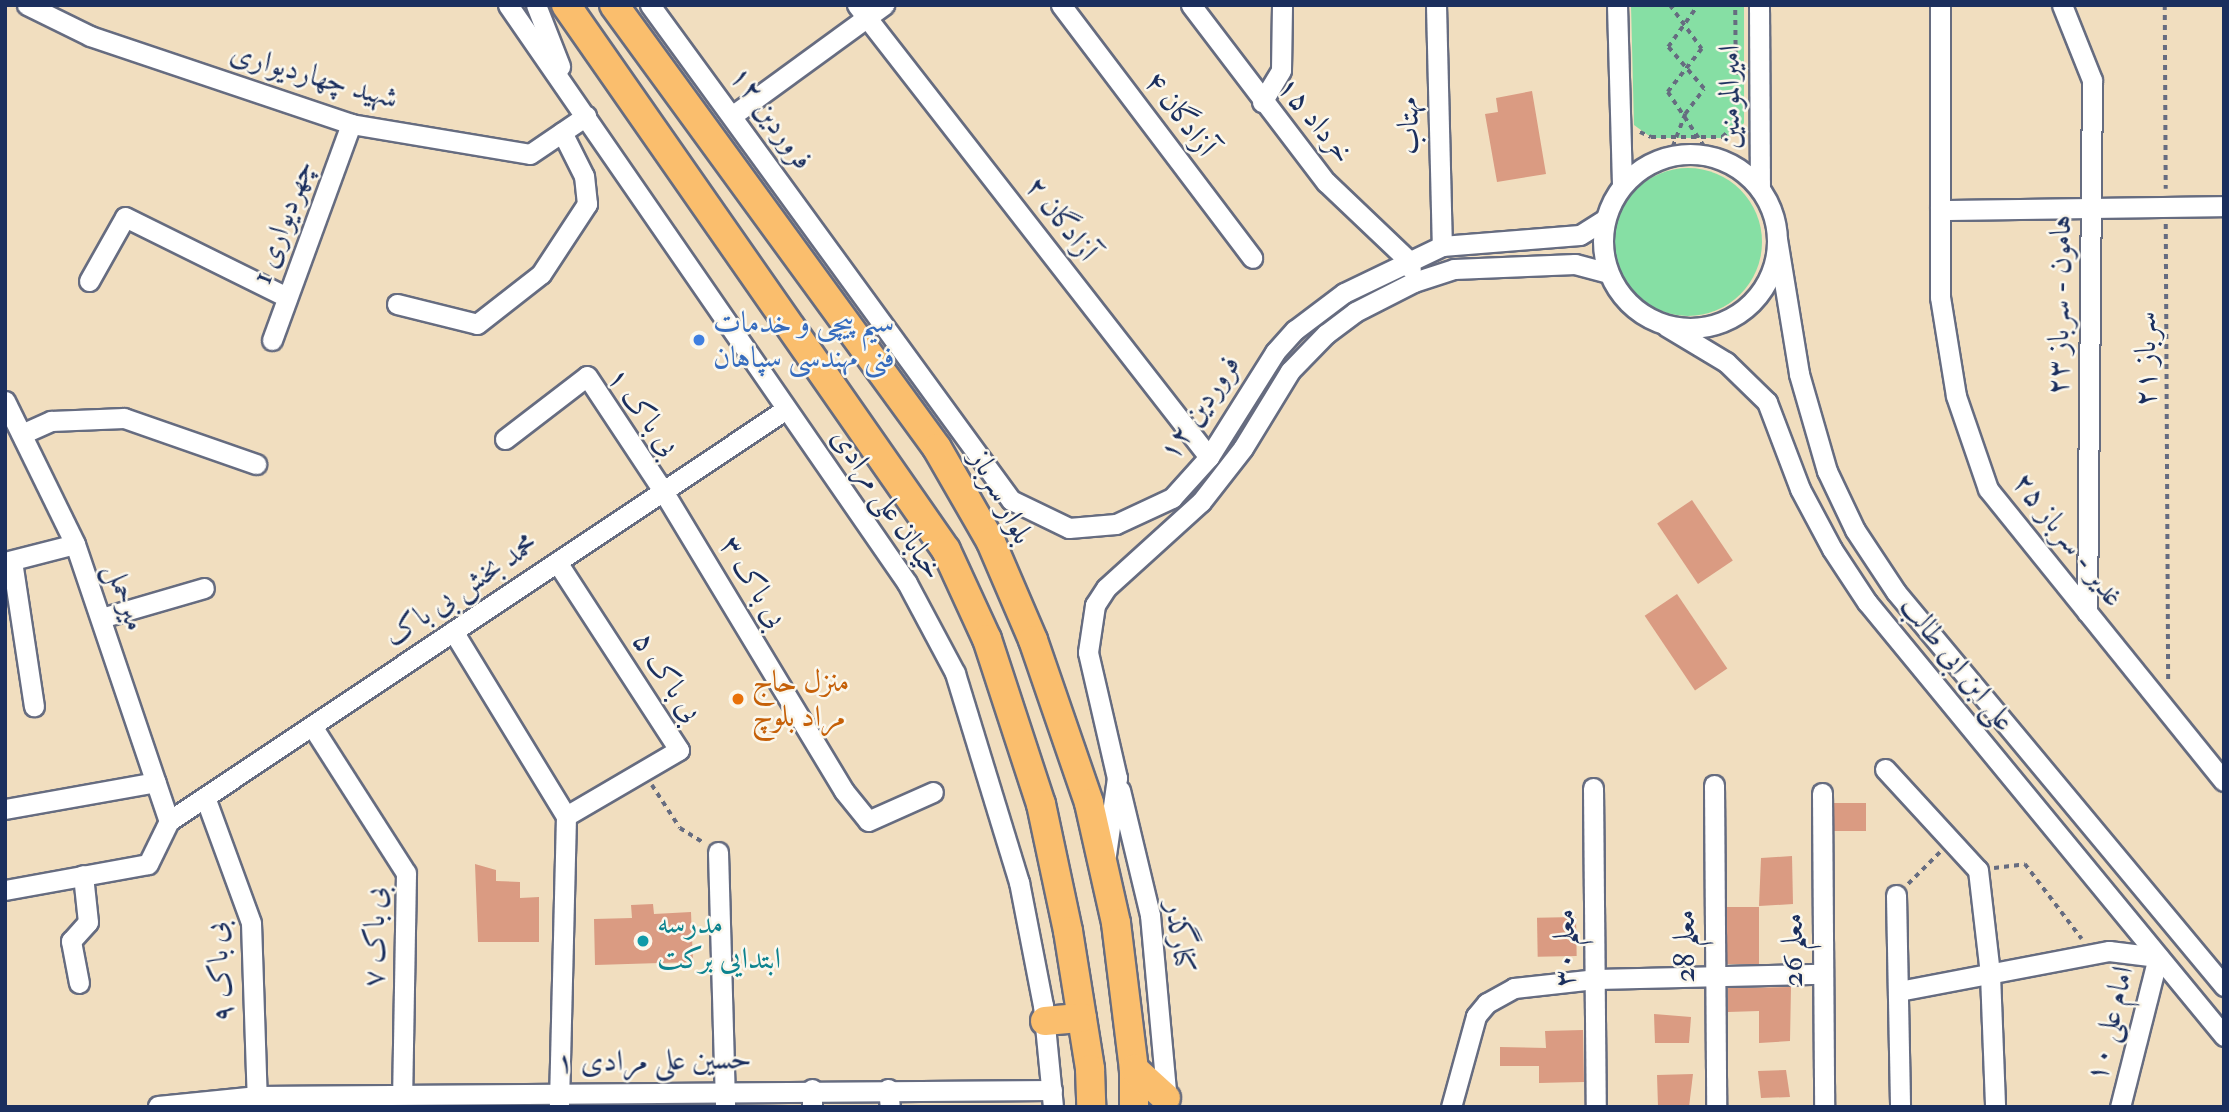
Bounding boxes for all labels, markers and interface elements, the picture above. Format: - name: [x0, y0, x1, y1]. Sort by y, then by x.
- street label: شهید چهاردیواری: [226, 35, 402, 117]
- street label: امیرالمومنین: [1712, 45, 1748, 149]
- street label: ۱۲ فروردین: [721, 59, 821, 177]
- street label: آزادگان ۴: [1136, 64, 1224, 164]
- street label: ۱۵ خرداد: [1269, 69, 1361, 171]
- street label: مهتاب: [1390, 97, 1428, 155]
- street label: چهردیواری 1: [244, 155, 322, 289]
- street label: آزادگان ۲: [1017, 170, 1105, 268]
- street label: هامون - سرباز ۲۳: [2040, 215, 2080, 395]
- place label: سیم پیچی و خدمات فنی مهندسی سپاهان: [713, 305, 895, 376]
- street label: سرباز ۲۱: [2128, 311, 2164, 407]
- marker: سیم پیچی و خدمات فنی مهندسی سپاهان: [691, 332, 707, 348]
- street label: ۱۲ فروردین: [1152, 349, 1248, 467]
- street label: بی باک ۱: [599, 361, 687, 463]
- street label: خیابان علی مرادی: [823, 421, 951, 587]
- street label: بلوار سرباز: [961, 444, 1041, 550]
- street label: غدیر - سرباز ۲۵: [2004, 466, 2132, 614]
- street label: محمد بخش بی باک: [377, 526, 545, 654]
- street label: بی باک ۳: [712, 530, 794, 634]
- street label: میرحمل: [97, 558, 153, 636]
- street label: علی ابن ابی طالب: [1892, 589, 2022, 739]
- street label: بی باک ۵: [624, 625, 710, 729]
- place label: منزل حاج مراد بلوچ: [752, 664, 849, 734]
- marker: منزل حاج مراد بلوچ: [730, 691, 746, 707]
- street label: بی باک ۷: [356, 886, 394, 988]
- street label: کنارگذر: [1158, 899, 1202, 975]
- place label: مدرسه ابتدایی برکت: [657, 906, 781, 976]
- street label: معلم ۳۰: [1547, 909, 1583, 987]
- street label: معلم 28: [1667, 910, 1703, 982]
- street label: معلم 26: [1775, 913, 1811, 987]
- street label: بی باک ۹: [198, 920, 242, 1024]
- marker: مدرسه ابتدایی برکت: [635, 933, 651, 949]
- street label: امام علی ۱۰: [2078, 962, 2142, 1086]
- street label: حسین علی مرادی ۱: [556, 1041, 752, 1081]

